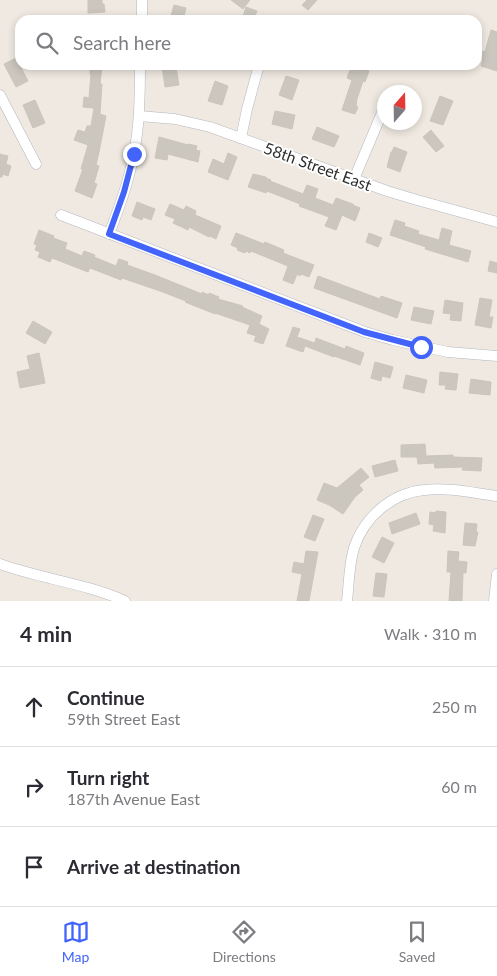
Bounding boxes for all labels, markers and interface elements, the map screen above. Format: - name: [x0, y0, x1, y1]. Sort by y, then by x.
- search box: [15, 15, 482, 70]
- icon: search: [33, 29, 61, 57]
- text: Search here: [73, 31, 171, 54]
- north arrow: [377, 85, 422, 130]
- street label: 58th Street East: [262, 138, 375, 194]
- route end: [123, 143, 146, 166]
- route start: [410, 336, 433, 359]
- text: 4 min: [20, 621, 72, 646]
- text: Walk · 310 m: [384, 624, 477, 643]
- text: Continue: [67, 686, 145, 709]
- icon: ahead: [20, 693, 48, 721]
- text: 250 m: [432, 697, 477, 716]
- text: 59th Street East: [67, 709, 180, 728]
- text: Turn right: [67, 766, 149, 789]
- icon: right: [20, 773, 48, 801]
- text: 60 m: [441, 777, 477, 796]
- text: 187th Avenue East: [67, 789, 200, 808]
- icon: arrive: [20, 853, 48, 881]
- text: Arrive at destination: [67, 855, 240, 878]
- tab: Map: [62, 918, 90, 965]
- tab: Directions: [213, 918, 276, 965]
- tab: Saved: [399, 918, 435, 965]

